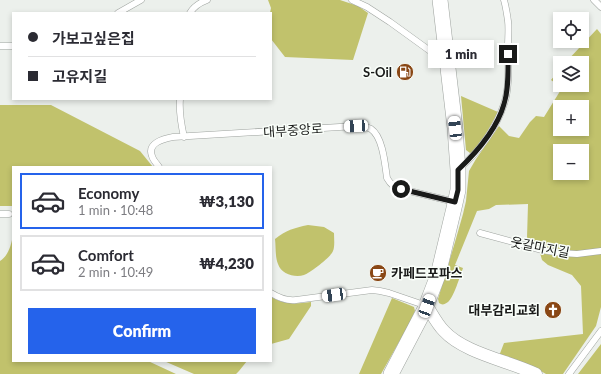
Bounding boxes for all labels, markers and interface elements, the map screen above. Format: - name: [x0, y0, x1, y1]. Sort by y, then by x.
- map controls: [553, 12, 589, 180]
- button: locate: [553, 12, 589, 48]
- text: 가보고싶은집: [52, 29, 135, 47]
- callout: 1 min: [428, 40, 494, 68]
- route end: [499, 45, 517, 63]
- text: 1 min: [445, 46, 477, 62]
- button: layers: [553, 56, 589, 92]
- fuel station icon: S-Oil: [395, 62, 415, 82]
- place label: S-Oil: [363, 64, 392, 80]
- text: 고유지길: [52, 67, 107, 85]
- button: +: [553, 100, 589, 136]
- car: [448, 115, 462, 141]
- car: [344, 119, 368, 133]
- street label: 대부중앙로: [263, 120, 323, 140]
- button: −: [553, 144, 589, 180]
- route start: [392, 180, 410, 198]
- icon: car: [30, 183, 66, 219]
- text: Economy: [78, 184, 139, 202]
- text: ₩3,130: [199, 192, 254, 210]
- text: 1 min · 10:48: [78, 202, 153, 218]
- street label: 웃갈마지길: [509, 233, 571, 261]
- icon: car: [30, 245, 66, 281]
- text: Comfort: [78, 246, 134, 264]
- text: ₩4,230: [199, 254, 254, 272]
- cafe icon: 카페드포파스: [368, 263, 388, 283]
- text: 2 min · 10:49: [78, 264, 153, 280]
- place label: 카페드포파스: [391, 265, 463, 281]
- car: [321, 287, 347, 303]
- car: [417, 293, 437, 319]
- church icon: 대부감리교회: [543, 300, 563, 320]
- place label: 대부감리교회: [468, 302, 540, 318]
- button: Confirm: [28, 308, 256, 354]

